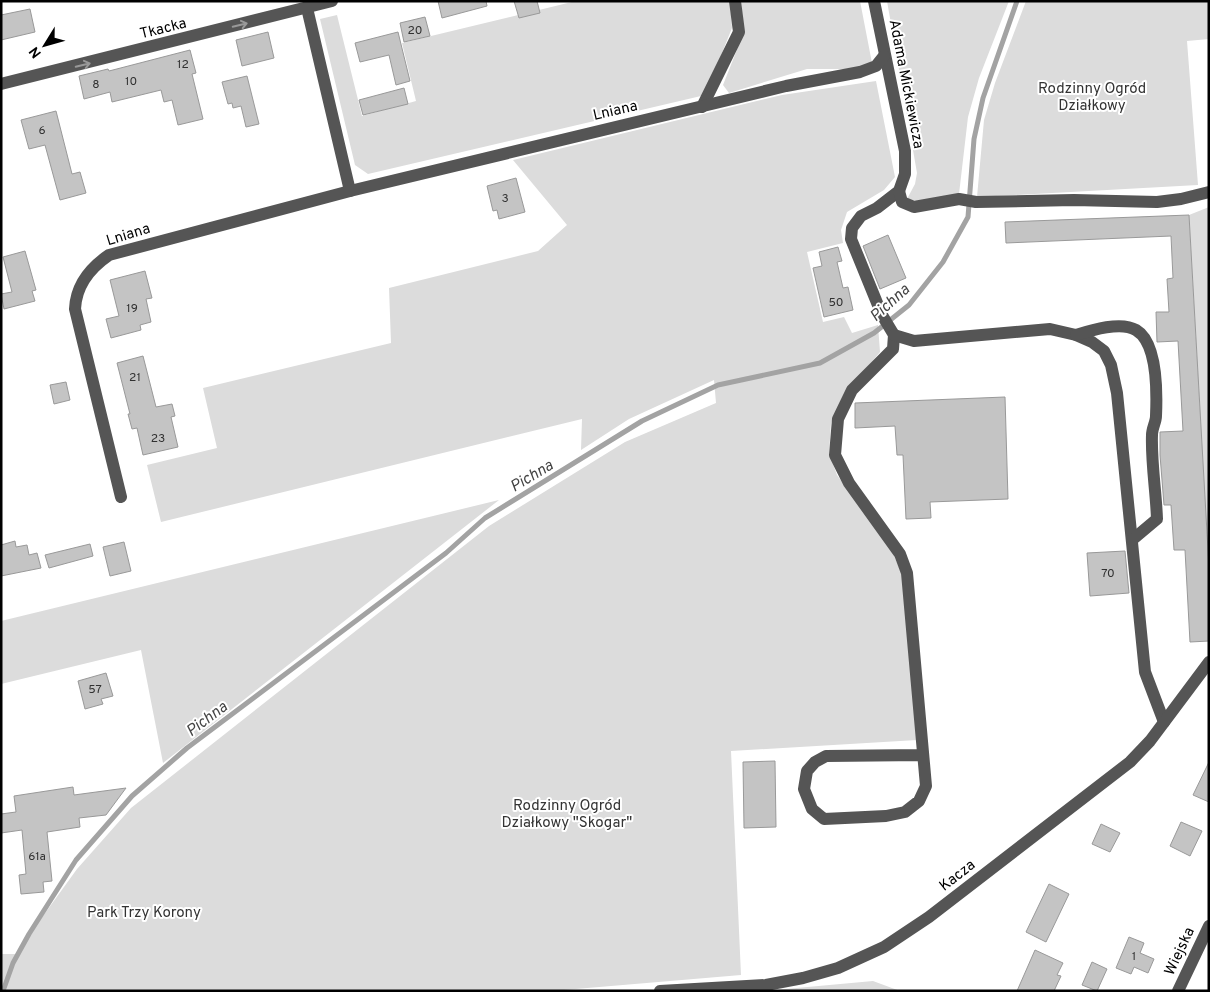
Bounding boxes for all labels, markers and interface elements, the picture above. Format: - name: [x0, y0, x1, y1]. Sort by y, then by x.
- street label: Tkacka: [138, 14, 189, 44]
- street label: Adama Mickiewicza: [884, 18, 927, 150]
- north arrow: [20, 20, 70, 70]
- one-way arrow: [232, 20, 248, 29]
- house number: 20: [407, 23, 423, 39]
- text: N: [26, 43, 46, 61]
- house number: 12: [177, 57, 189, 73]
- one-way arrow: [74, 60, 90, 69]
- house number: 10: [125, 74, 137, 90]
- house number: 8: [92, 77, 100, 93]
- park label: Rodzinny Ogród Działkowy: [1038, 80, 1146, 116]
- street label: Lniana: [591, 97, 639, 126]
- house number: 6: [38, 123, 46, 139]
- house number: 3: [501, 191, 509, 207]
- street label: Lniana: [104, 220, 153, 251]
- water label: Pichna: [866, 280, 915, 327]
- house number: 50: [828, 295, 844, 311]
- house number: 19: [126, 301, 138, 317]
- house number: 21: [129, 370, 141, 386]
- house number: 23: [151, 431, 165, 447]
- water label: Pichna: [507, 456, 558, 497]
- house number: 70: [1101, 566, 1115, 582]
- house number: 57: [88, 682, 102, 698]
- water label: Pichna: [182, 697, 233, 742]
- park label: Rodzinny Ogród Działkowy "Skogar": [502, 797, 632, 833]
- house number: 61a: [28, 849, 46, 865]
- street label: Kacza: [936, 856, 980, 896]
- park label: Park Trzy Korony: [87, 904, 201, 923]
- street label: Wiejska: [1161, 925, 1200, 979]
- house number: 1: [1132, 949, 1136, 965]

